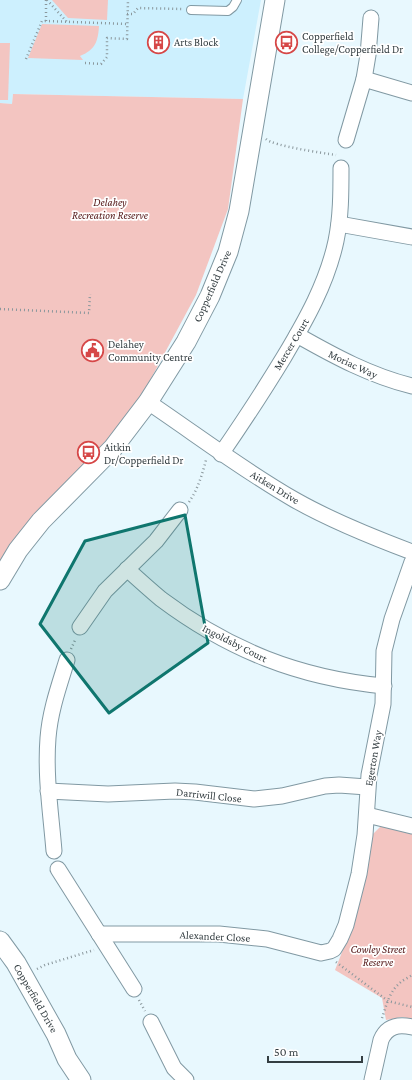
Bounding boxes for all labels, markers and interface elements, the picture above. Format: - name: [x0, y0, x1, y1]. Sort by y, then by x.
- building icon: Arts Block: [146, 29, 172, 55]
- bus stop icon: Copperfield College/Copperfield Dr: [273, 29, 299, 55]
- place label: Copperfield College/Copperfield Dr: [302, 30, 403, 56]
- place label: Arts Block: [174, 36, 219, 48]
- park label: Delahey Recreation Reserve: [72, 196, 149, 221]
- street label: Copperfield Drive: [191, 248, 234, 324]
- street label: Mercer Court: [271, 316, 311, 372]
- public building icon: Delahey Community Centre: [80, 337, 106, 363]
- place label: Delahey Community Centre: [108, 338, 192, 364]
- street label: Moriac Way: [326, 347, 380, 382]
- bus stop icon: Aitkin Dr/Copperfield Dr: [75, 440, 101, 466]
- place label: Aitkin Dr/Copperfield Dr: [104, 441, 184, 467]
- street label: Aitken Drive: [248, 468, 302, 506]
- street label: Ingoldsby Court: [200, 622, 270, 666]
- street label: Egerton Way: [362, 728, 385, 787]
- street label: Darriwill Close: [176, 786, 243, 804]
- street label: Alexander Close: [179, 928, 251, 944]
- park label: Cowley Street Reserve: [350, 943, 406, 968]
- street label: Copperfield Drive: [11, 961, 61, 1035]
- scale bar: [268, 1038, 362, 1064]
- text: 50 m: [274, 1045, 299, 1059]

